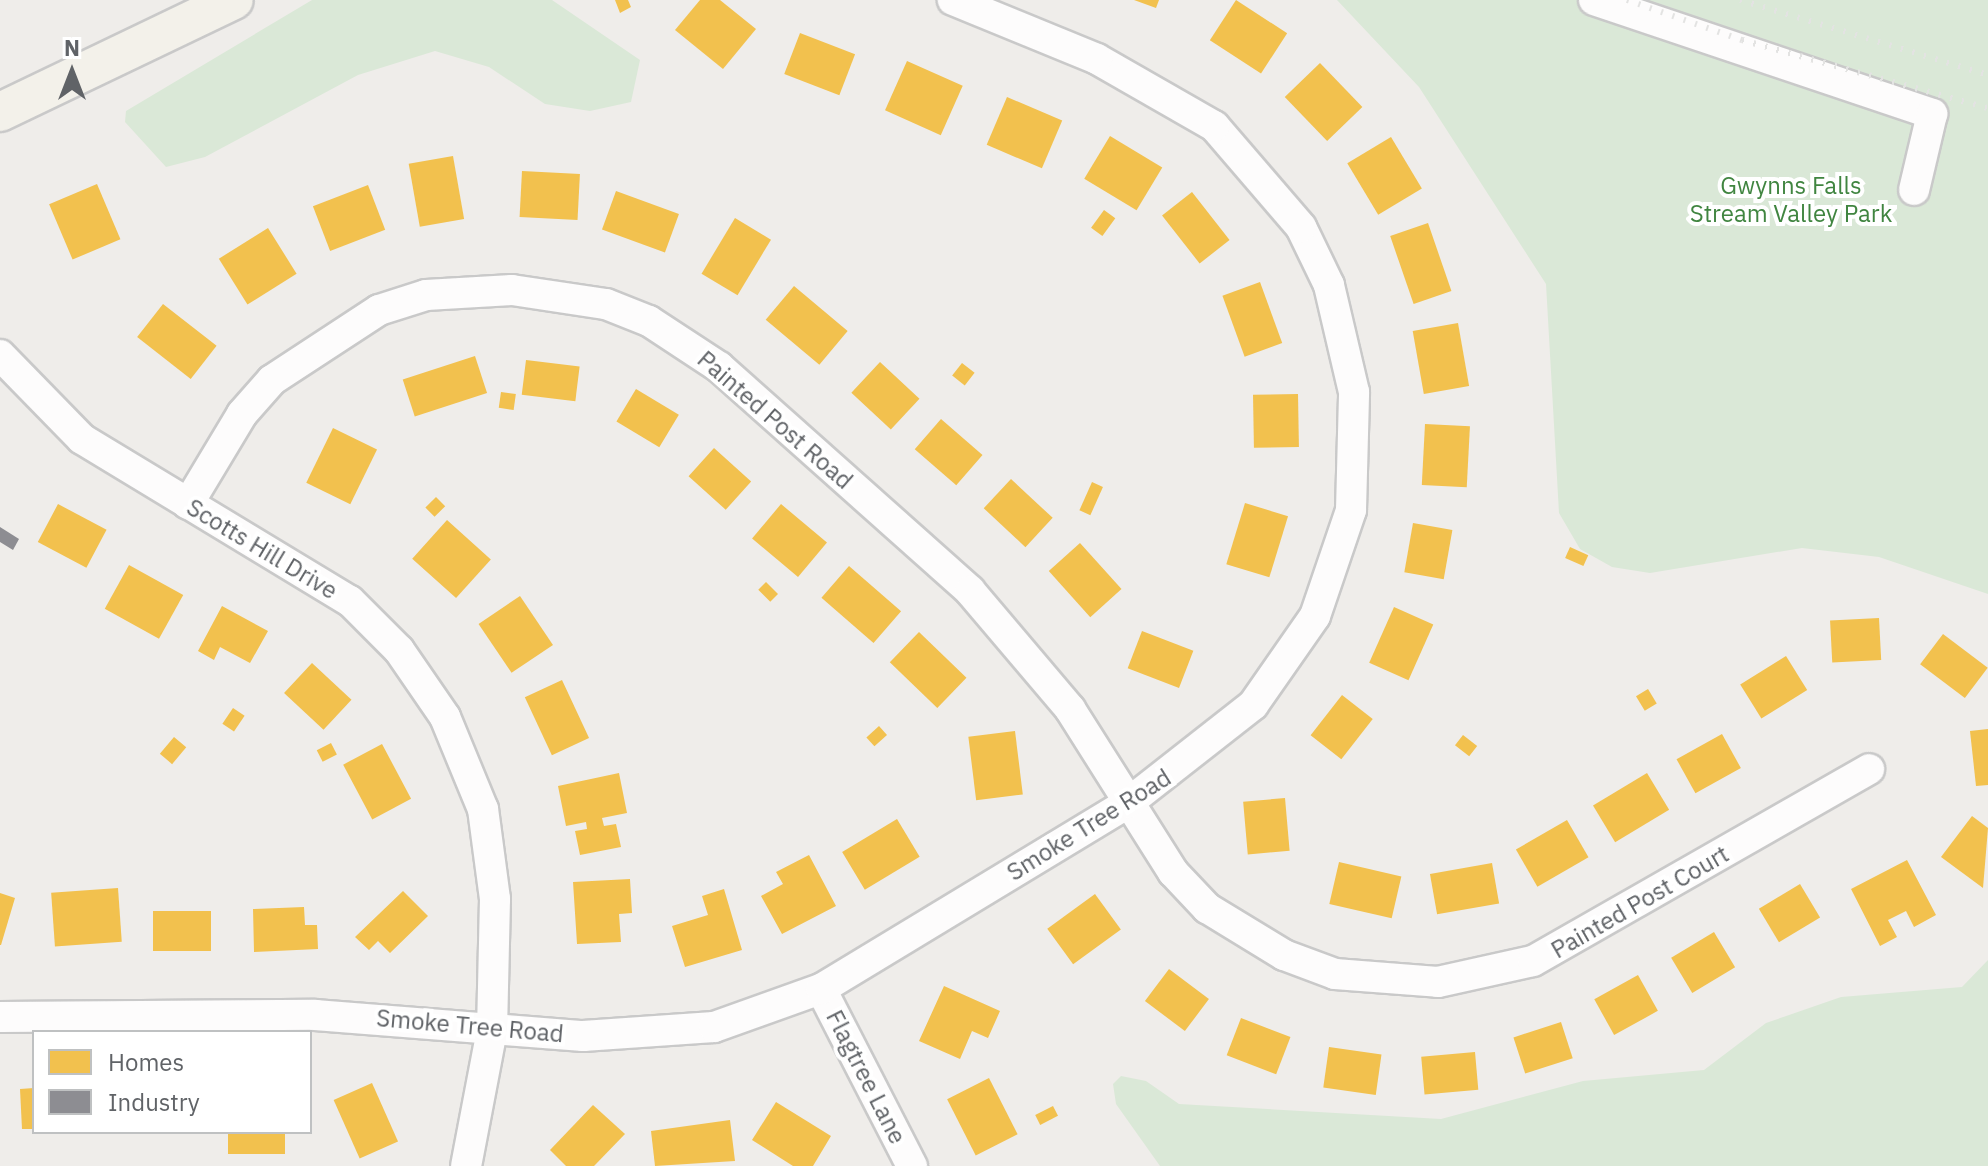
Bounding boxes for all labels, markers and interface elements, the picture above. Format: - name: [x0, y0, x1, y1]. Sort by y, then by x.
- north arrow: [32, 32, 112, 112]
- text: N: [64, 33, 80, 62]
- park label: Gwynns Falls Stream Valley Park: [1690, 172, 1892, 228]
- street label: Painted Post Road: [692, 345, 858, 495]
- street label: Scotts Hill Drive: [181, 493, 343, 605]
- street label: Smoke Tree Road: [1002, 763, 1176, 887]
- street label: Painted Post Court: [1546, 839, 1734, 965]
- street label: Smoke Tree Road: [375, 1003, 565, 1049]
- street label: Flagtree Lane: [820, 1005, 912, 1149]
- legend: [32, 1030, 312, 1134]
- text: Homes: [108, 1046, 184, 1078]
- text: Industry: [108, 1086, 200, 1118]

